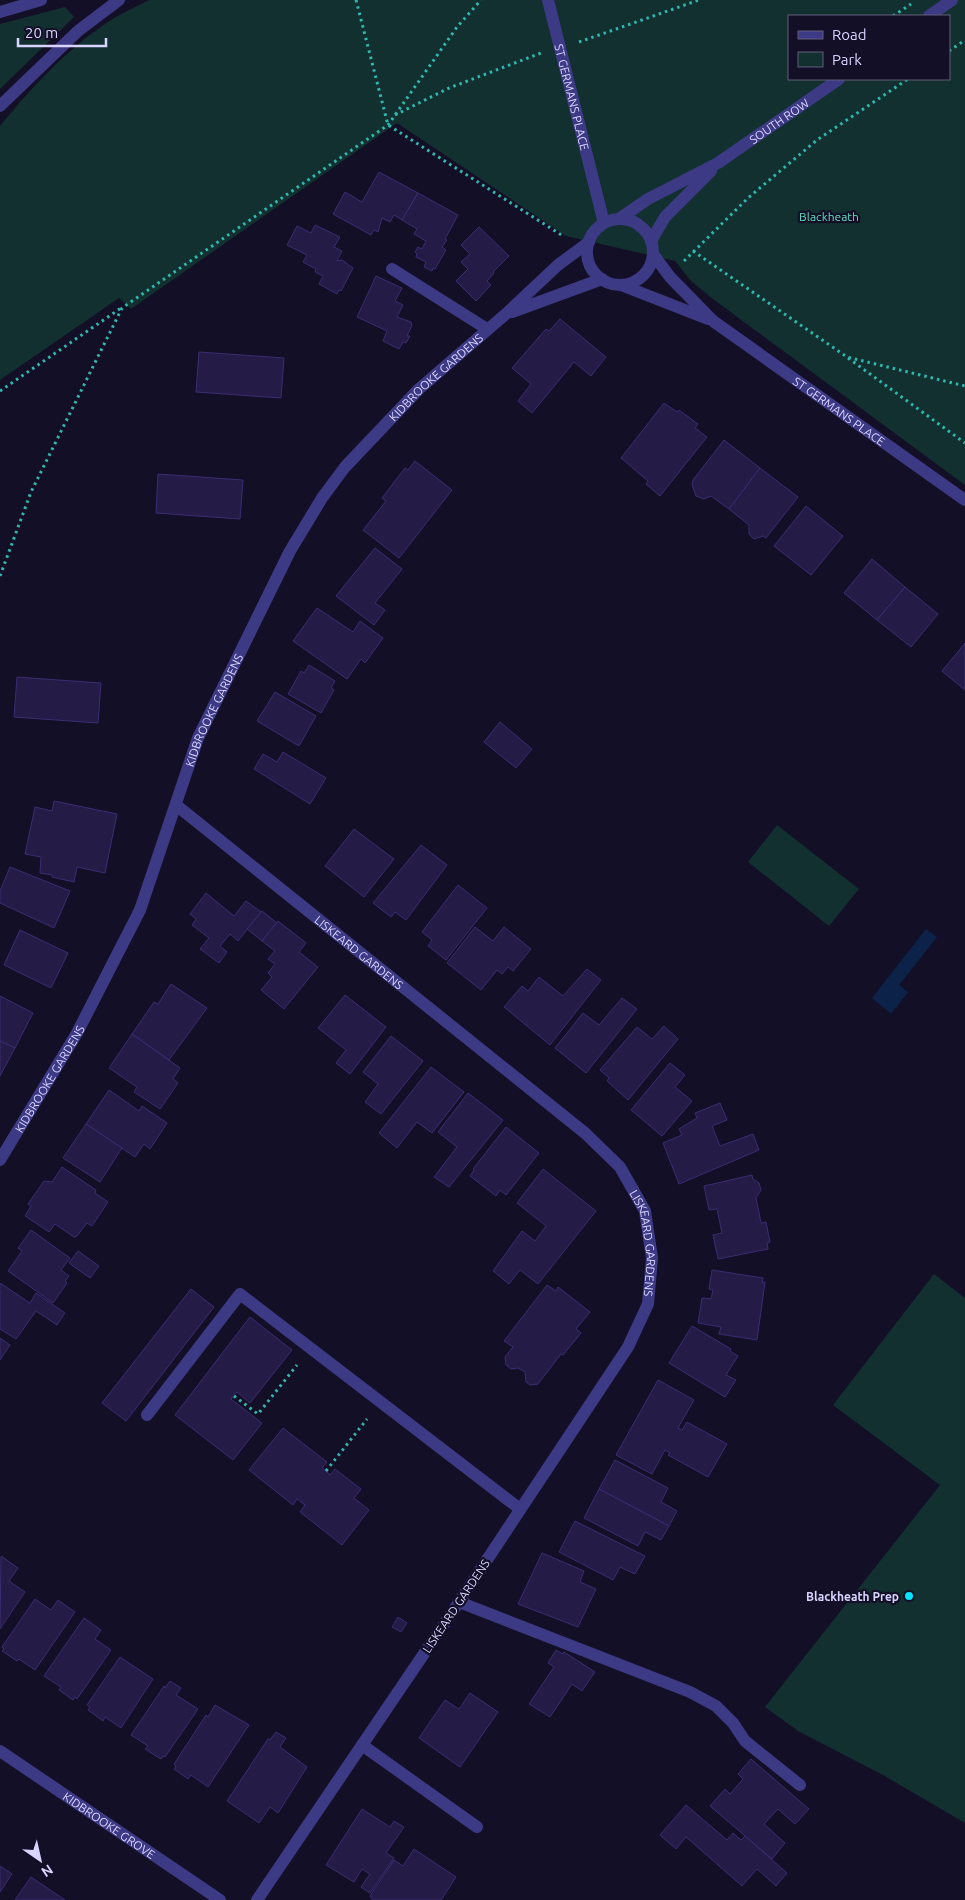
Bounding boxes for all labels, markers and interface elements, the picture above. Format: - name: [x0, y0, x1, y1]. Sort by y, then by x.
- scale bar: [18, 15, 105, 47]
- legend: [788, 15, 950, 80]
- text: 20 m: [25, 24, 58, 41]
- text: Road: [832, 26, 867, 43]
- street label: ST GERMANS PLACE: [553, 42, 592, 152]
- text: Park: [832, 51, 862, 68]
- street label: SOUTH ROW: [747, 96, 811, 146]
- park label: Blackheath: [799, 210, 859, 223]
- street label: KIDBROOKE GARDENS: [386, 331, 485, 423]
- street label: ST GERMANS PLACE: [791, 374, 888, 448]
- street label: KIDBROOKE GARDENS: [182, 652, 245, 768]
- street label: LISKEARD GARDENS: [312, 913, 406, 991]
- street label: KIDBROOKE GARDENS: [12, 1023, 86, 1135]
- street label: LISKEARD GARDENS: [628, 1187, 659, 1297]
- street label: LISKEARD GARDENS: [420, 1557, 492, 1655]
- place label: Blackheath Prep: [806, 1590, 899, 1603]
- marker: Blackheath Prep: [903, 1590, 915, 1602]
- street label: KIDBROOKE GROVE: [61, 1789, 158, 1861]
- north arrow: [15, 1835, 65, 1885]
- text: N: [38, 1861, 56, 1880]

